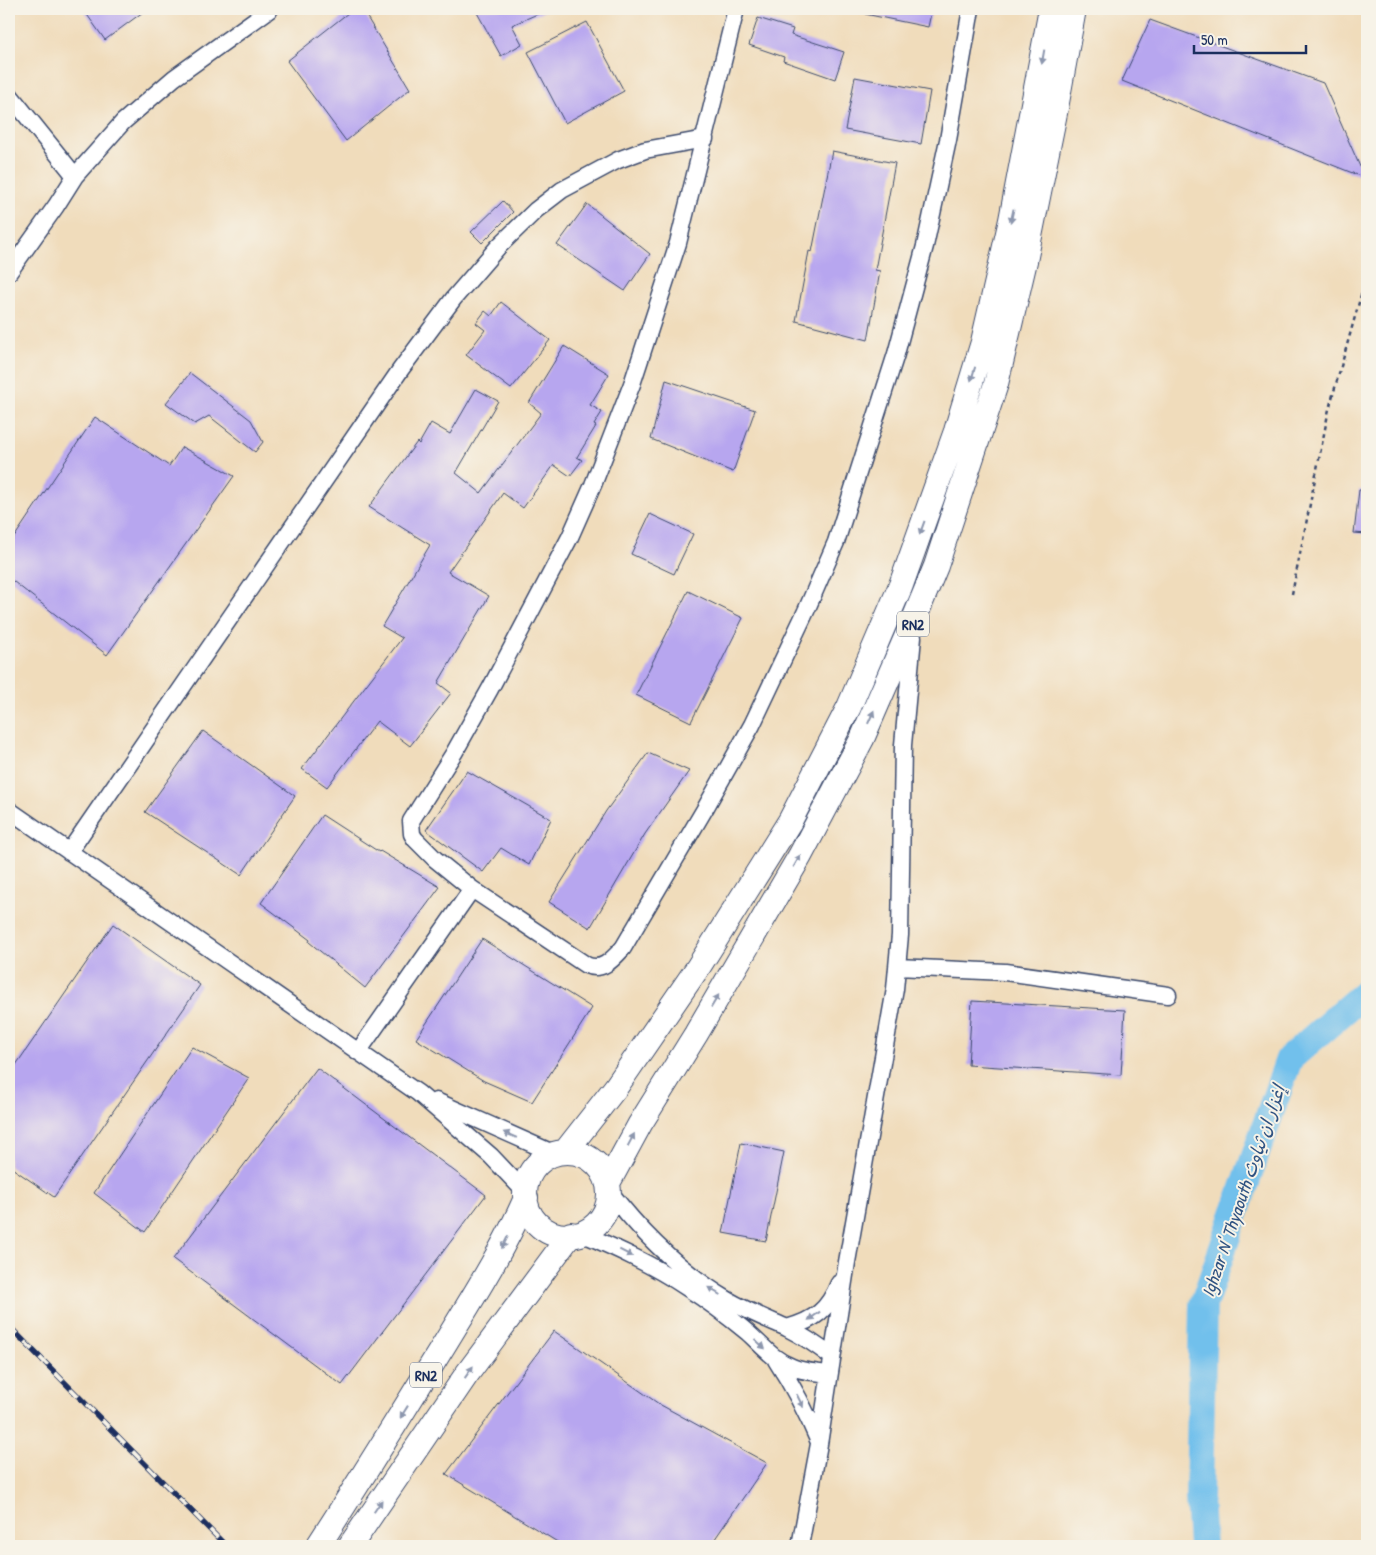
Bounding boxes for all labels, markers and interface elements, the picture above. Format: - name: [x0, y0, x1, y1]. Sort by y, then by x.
- scale bar: [1194, 22, 1306, 54]
- text: 50 m: [1201, 29, 1228, 50]
- one-way arrow: [1038, 49, 1046, 65]
- one-way arrow: [1007, 209, 1015, 225]
- one-way arrow: [969, 367, 977, 382]
- one-way arrow: [918, 521, 926, 536]
- road number: RN2: [897, 612, 929, 636]
- one-way arrow: [868, 710, 876, 724]
- one-way arrow: [793, 854, 802, 868]
- one-way arrow: [711, 995, 720, 1008]
- water label: Ighzar N' Thyaouth إغزار ان ثياوث: [1195, 1080, 1292, 1300]
- one-way arrow: [502, 1131, 517, 1139]
- one-way arrow: [627, 1133, 635, 1147]
- one-way arrow: [501, 1235, 509, 1250]
- one-way arrow: [619, 1249, 633, 1257]
- one-way arrow: [707, 1286, 720, 1295]
- one-way arrow: [807, 1311, 821, 1321]
- one-way arrow: [753, 1338, 765, 1350]
- road number: RN2: [410, 1362, 442, 1388]
- one-way arrow: [464, 1365, 474, 1378]
- one-way arrow: [796, 1393, 805, 1408]
- one-way arrow: [399, 1405, 408, 1418]
- one-way arrow: [373, 1499, 383, 1513]

